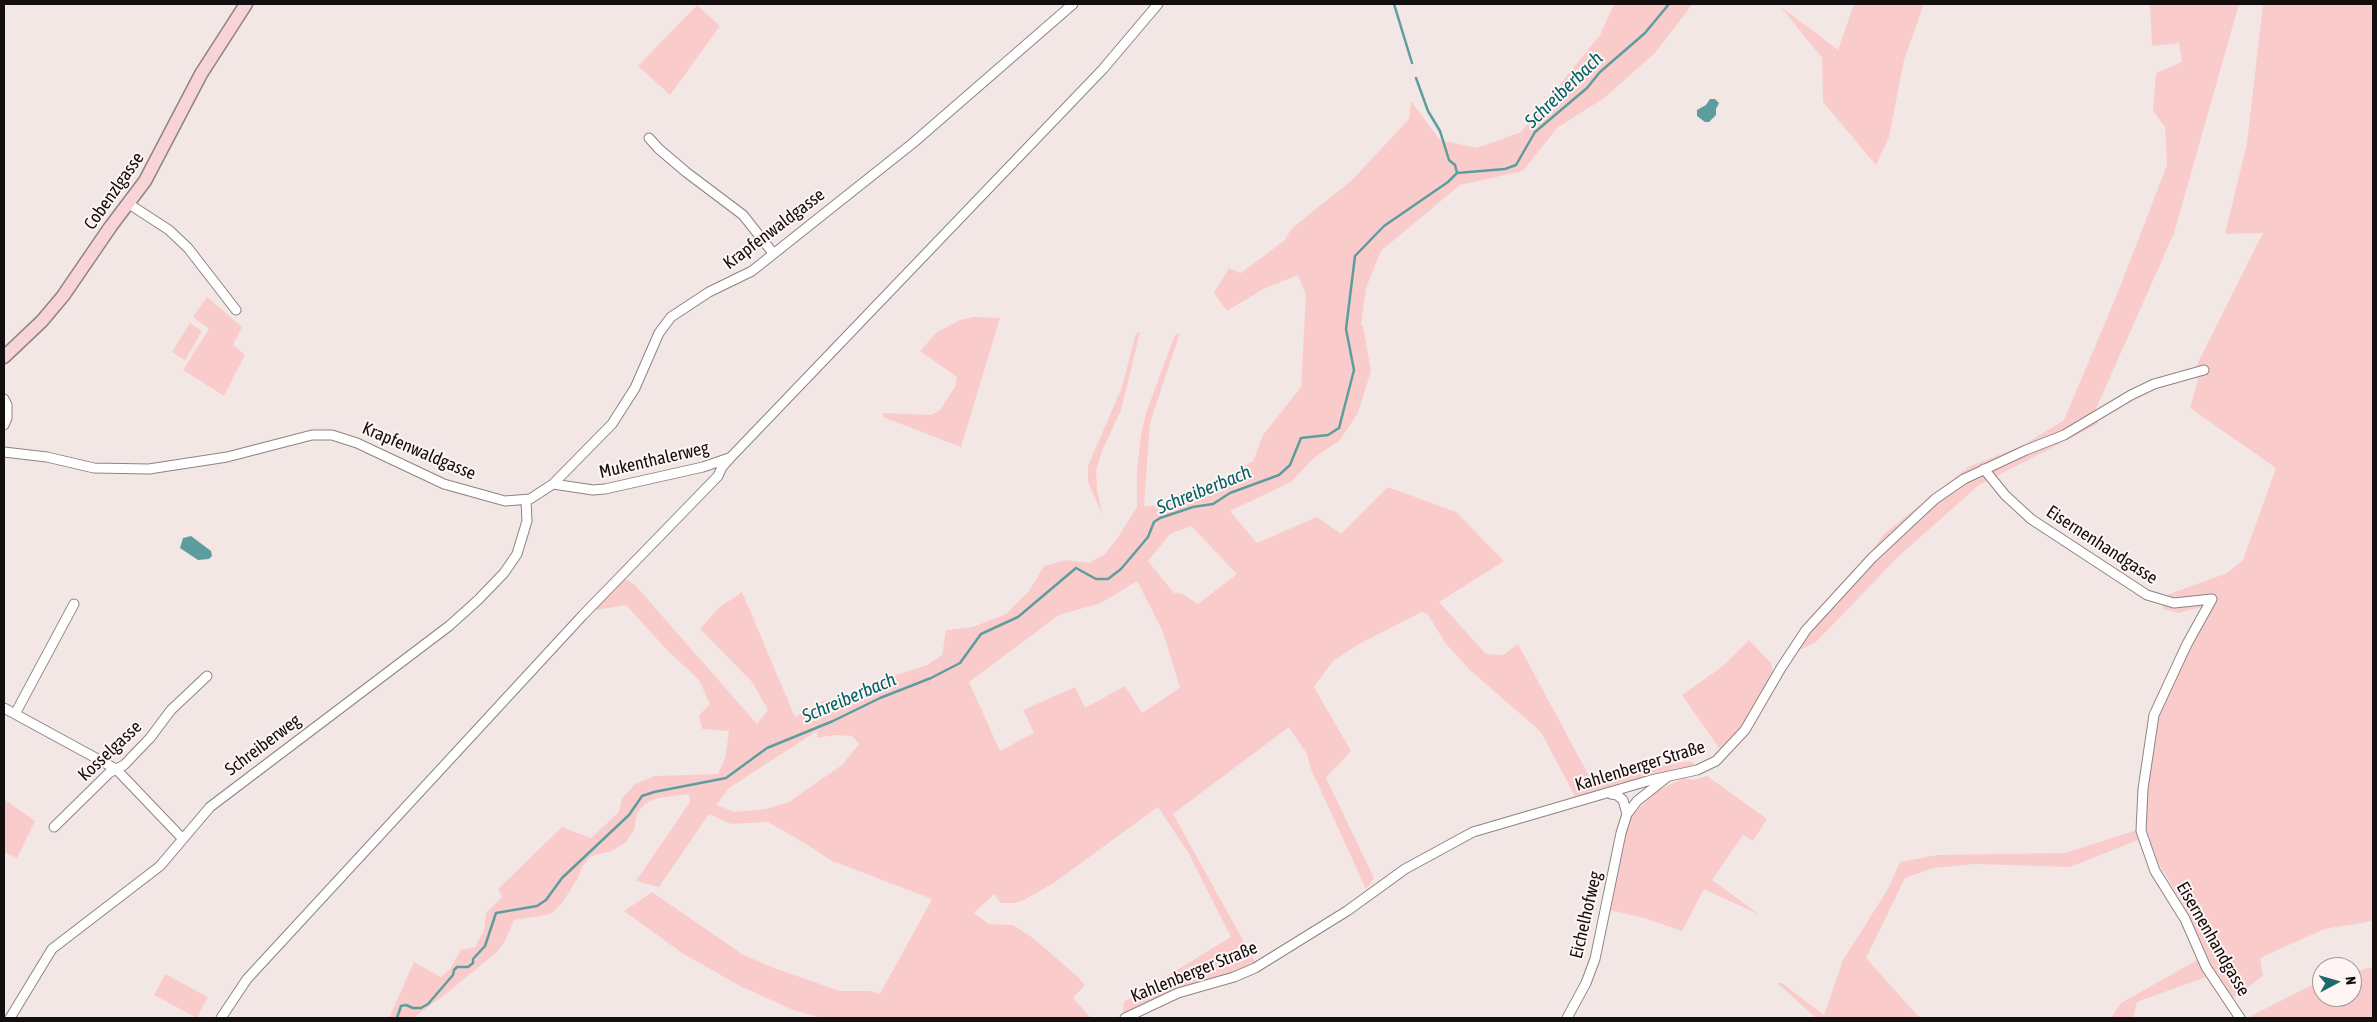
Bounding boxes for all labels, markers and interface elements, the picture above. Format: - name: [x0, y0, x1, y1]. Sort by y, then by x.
- water label: Schreiberbach: [1520, 47, 1608, 133]
- street label: Cobenzlgasse: [79, 148, 149, 234]
- street label: Krapfenwaldgasse: [719, 184, 829, 274]
- street label: Krapfenwaldgasse: [359, 417, 479, 485]
- street label: Mukenthalerweg: [597, 437, 711, 483]
- water label: Schreiberbach: [1154, 461, 1254, 519]
- street label: Eisernenhandgasse: [2042, 501, 2162, 589]
- water label: Schreiberbach: [799, 668, 899, 728]
- street label: Schreiberweg: [221, 710, 305, 780]
- street label: Kosselgasse: [74, 716, 146, 786]
- street label: Kahlenberger Straße: [1573, 736, 1707, 796]
- street label: Eichelhofweg: [1565, 869, 1607, 961]
- street label: Eisernenhandgasse: [2172, 878, 2254, 1000]
- street label: Kahlenberger Straße: [1128, 937, 1260, 1007]
- north arrow: [2312, 957, 2362, 1007]
- text: N: [2343, 976, 2359, 985]

